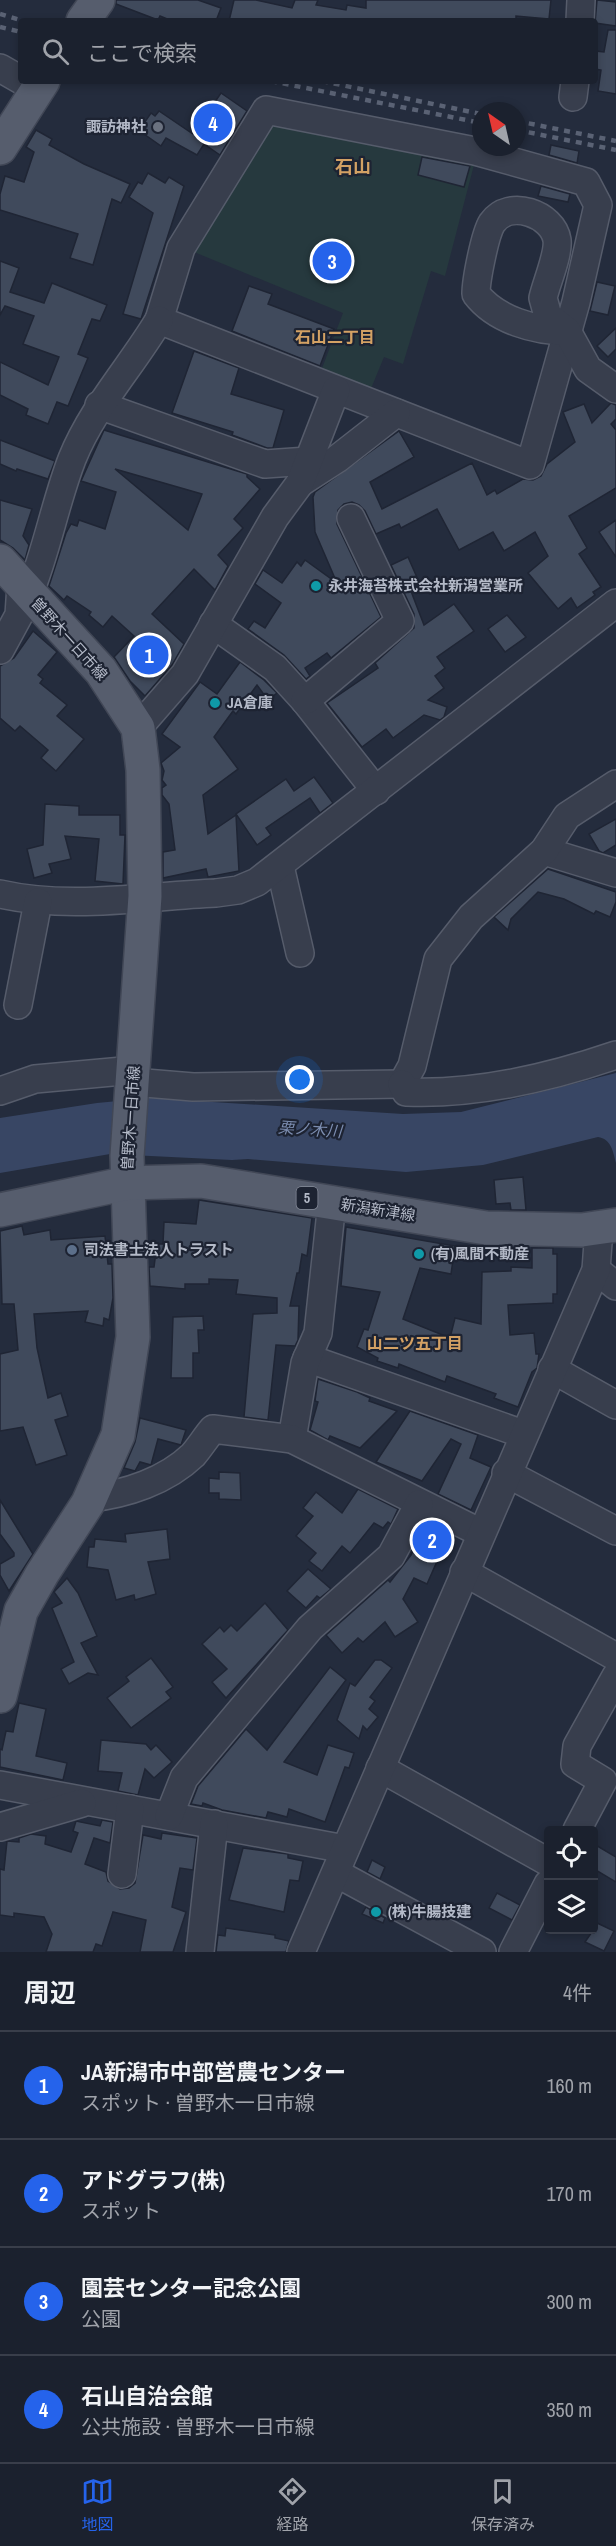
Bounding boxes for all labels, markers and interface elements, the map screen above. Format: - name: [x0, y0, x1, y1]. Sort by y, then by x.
- search box: [18, 18, 598, 84]
- icon: search: [39, 35, 72, 68]
- text: ここで検索: [87, 38, 197, 68]
- pin: 4: [194, 100, 232, 146]
- north arrow: [472, 102, 526, 156]
- place label: 諏訪神社: [86, 116, 146, 137]
- marker: 諏訪神社: [151, 120, 165, 134]
- district label: 石山: [335, 154, 371, 179]
- pin: 3: [312, 238, 352, 284]
- district label: 石山二丁目: [295, 326, 375, 348]
- place label: 永井海苔株式会社新潟営業所: [328, 575, 523, 596]
- marker: 永井海苔株式会社新潟営業所: [309, 579, 323, 593]
- street label: 曽野木一日市線: [26, 593, 112, 685]
- pin: 1: [130, 632, 168, 678]
- place label: JA倉庫: [227, 692, 273, 713]
- marker: JA倉庫: [208, 696, 222, 710]
- street label: 曽野木一日市線: [116, 1065, 145, 1171]
- your location: [285, 1065, 314, 1094]
- water label: 栗ノ木川: [277, 1116, 345, 1142]
- road number: 5: [296, 1187, 318, 1209]
- street label: 新潟新津線: [339, 1193, 417, 1226]
- place label: 司法書士法人トラスト: [84, 1239, 234, 1260]
- marker: 司法書士法人トラスト: [65, 1243, 79, 1257]
- place label: (有)風間不動産: [431, 1243, 529, 1264]
- marker: (有)風間不動産: [412, 1247, 426, 1261]
- district label: 山二ツ五丁目: [367, 1332, 463, 1354]
- pin: 2: [412, 1518, 452, 1562]
- map controls: [544, 1826, 598, 1934]
- button: locate: [544, 1826, 598, 1880]
- button: layers: [544, 1880, 598, 1934]
- place label: (株)牛腸技建: [388, 1901, 471, 1922]
- marker: (株)牛腸技建: [369, 1905, 383, 1919]
- text: 周辺: [24, 1975, 76, 2010]
- text: 4件: [563, 1979, 592, 2006]
- text: JA新潟市中部営農センター: [81, 2057, 346, 2087]
- text: 1: [39, 2072, 48, 2099]
- text: 160 m: [546, 2072, 592, 2099]
- text: スポット · 曽野木一日市線: [81, 2089, 315, 2116]
- text: アドグラフ(株): [81, 2165, 225, 2195]
- text: 2: [39, 2180, 48, 2207]
- text: 170 m: [546, 2180, 592, 2207]
- text: スポット: [81, 2197, 161, 2224]
- text: 園芸センター記念公園: [81, 2273, 301, 2303]
- text: 3: [39, 2288, 48, 2315]
- text: 300 m: [546, 2288, 592, 2315]
- text: 公園: [81, 2305, 121, 2332]
- text: 石山自治会館: [81, 2381, 213, 2411]
- text: 4: [39, 2396, 48, 2423]
- text: 350 m: [546, 2396, 592, 2423]
- text: 公共施設 · 曽野木一日市線: [81, 2413, 315, 2440]
- tab: 地図: [81, 2475, 114, 2535]
- tab: 経路: [276, 2475, 309, 2535]
- tab: 保存済み: [471, 2475, 535, 2535]

